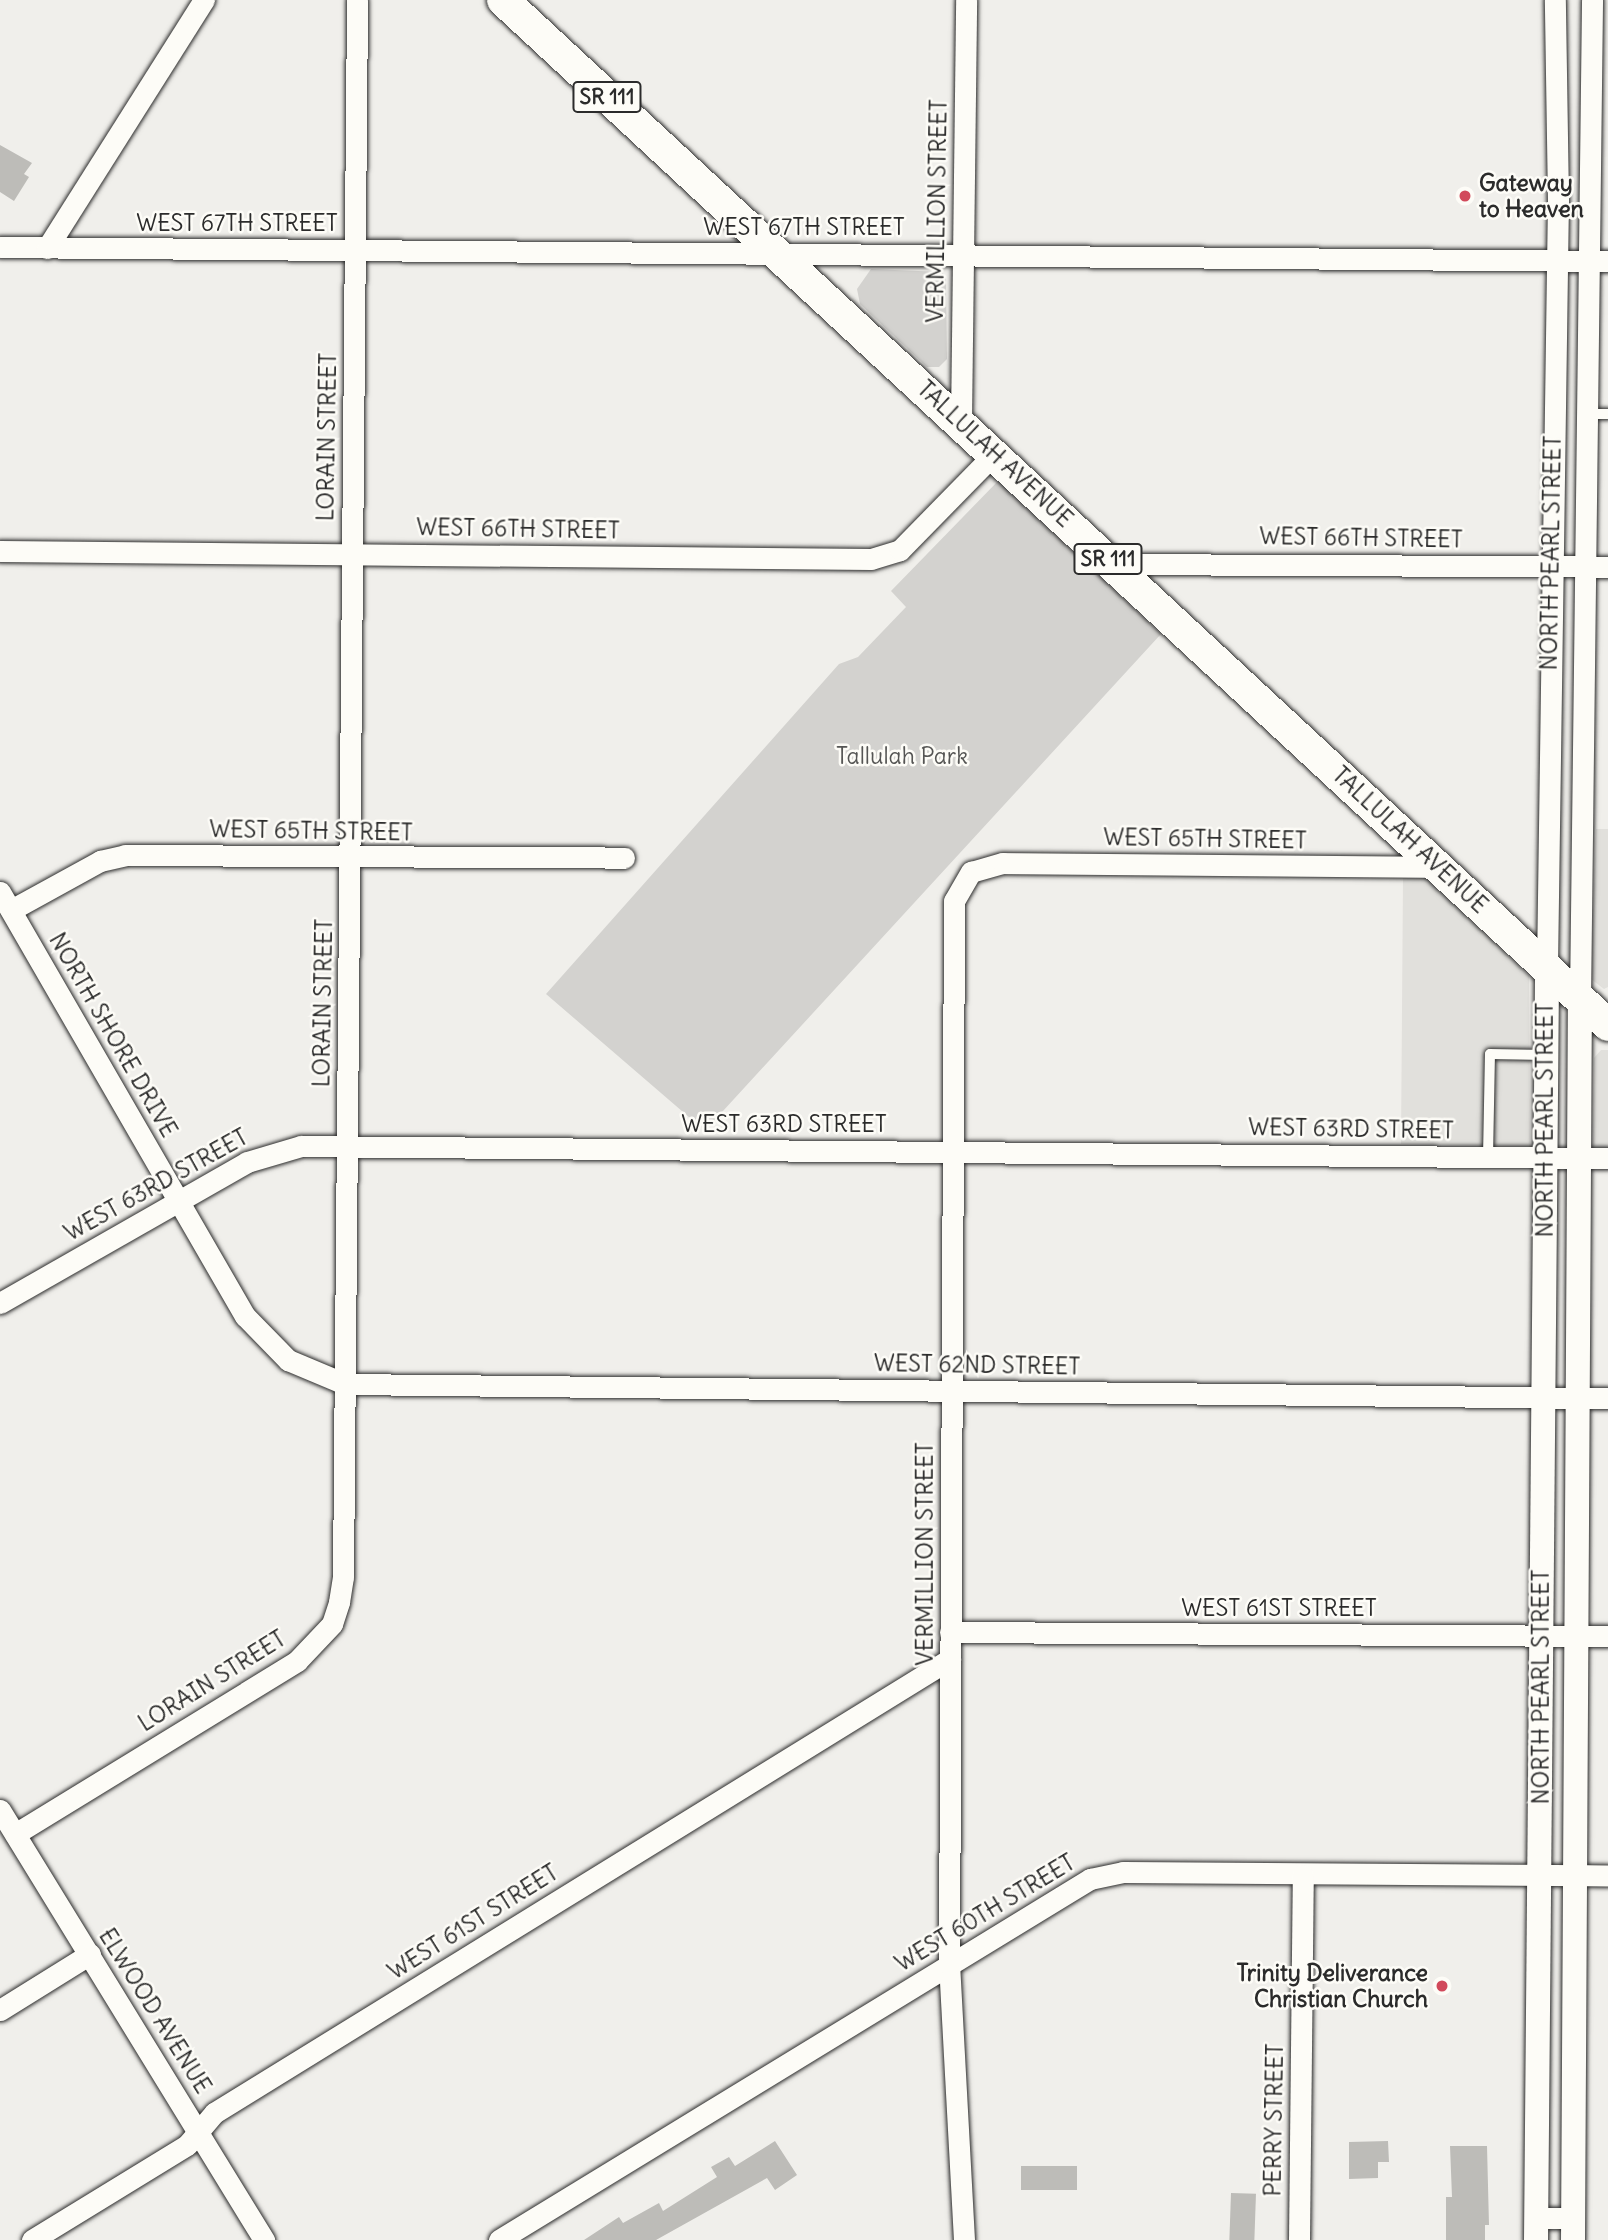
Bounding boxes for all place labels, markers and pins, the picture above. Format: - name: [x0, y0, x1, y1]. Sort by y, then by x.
- place label: Gateway to Heaven: [1479, 169, 1584, 223]
- marker: Gateway to Heaven: [1457, 188, 1473, 204]
- place label: Trinity Deliverance Christian Church: [1236, 1959, 1428, 2013]
- marker: Trinity Deliverance Christian Church: [1434, 1978, 1450, 1994]

